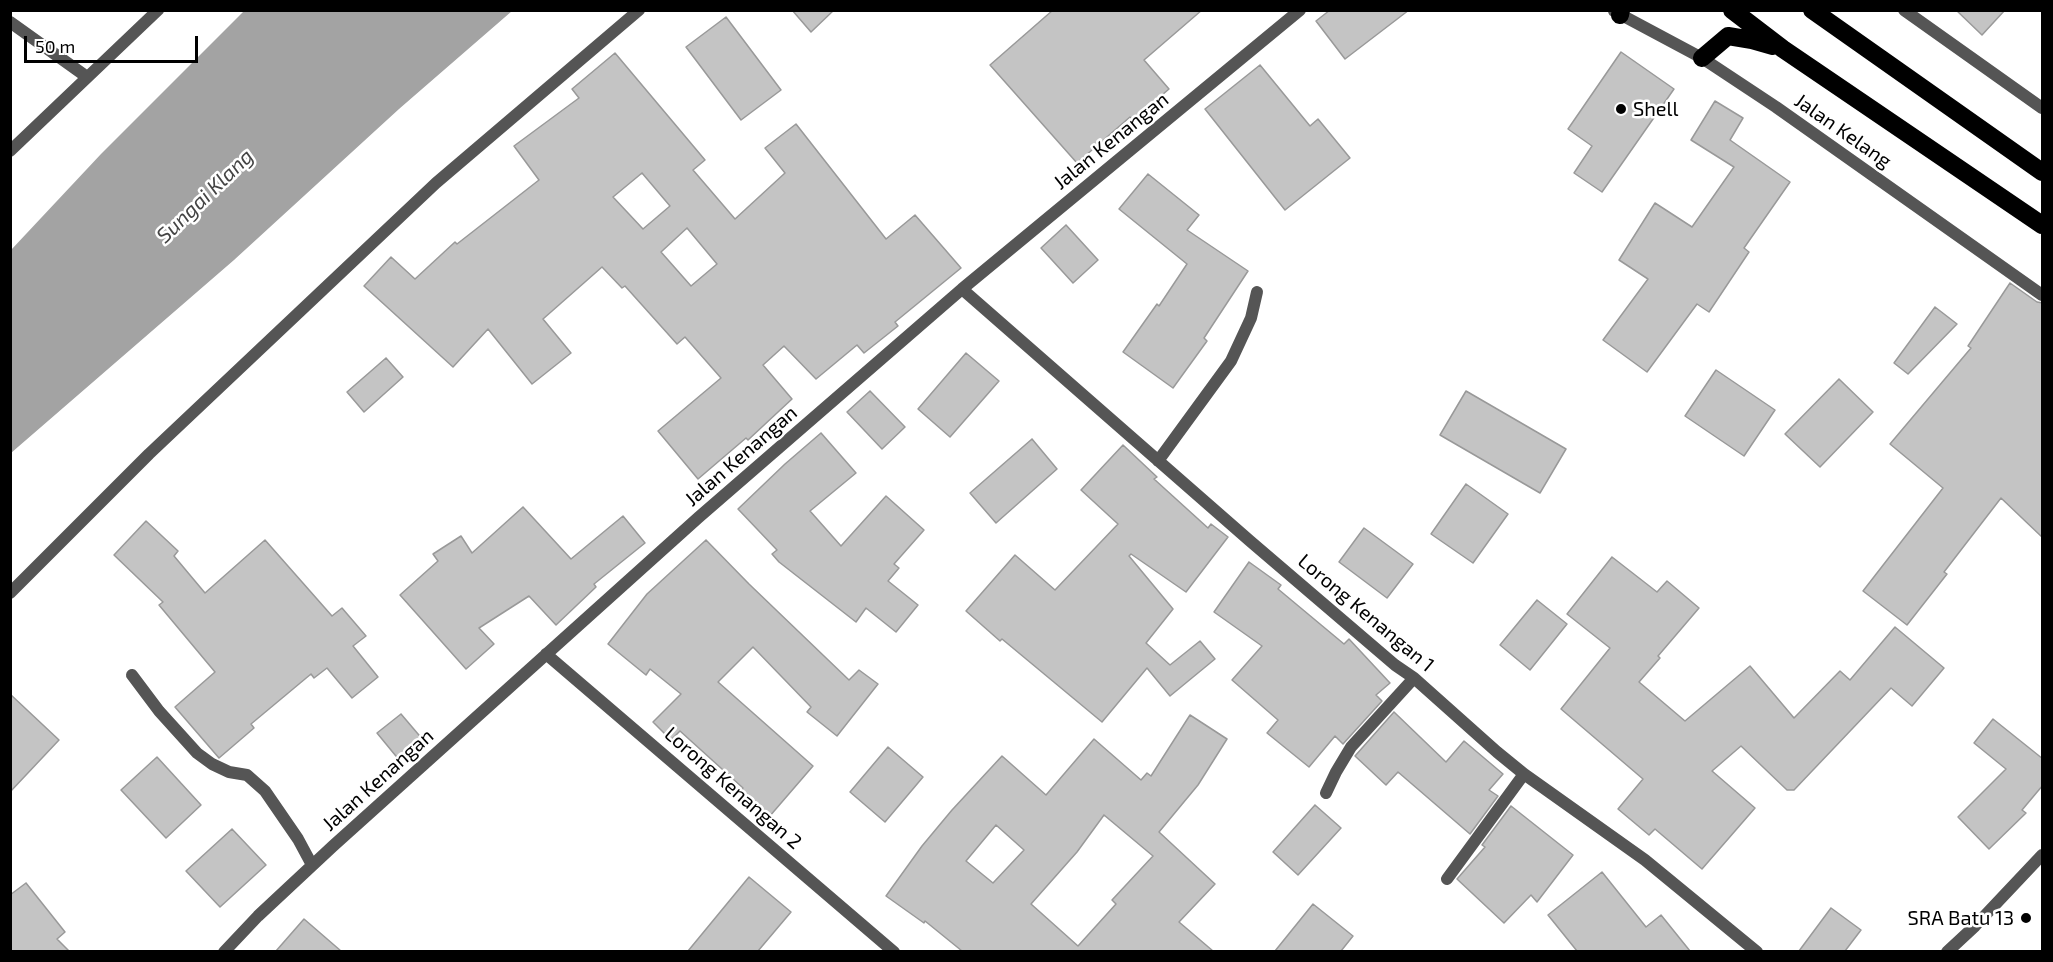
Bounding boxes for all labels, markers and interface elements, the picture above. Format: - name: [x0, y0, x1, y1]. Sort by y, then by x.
- scale bar: [27, 24, 201, 62]
- text: 50 m: [35, 35, 75, 57]
- street label: Jalan Kenangan: [1049, 87, 1173, 195]
- street label: Jalan Kelang: [1790, 89, 1896, 173]
- place label: Shell: [1633, 97, 1678, 121]
- marker: Shell: [1614, 102, 1628, 116]
- water label: Sungai Klang: [151, 144, 259, 248]
- street label: Jalan Kenangan: [680, 401, 802, 511]
- street label: Lorong Kenangan 1: [1293, 549, 1439, 677]
- street label: Lorong Kenangan 2: [660, 722, 806, 854]
- street label: Jalan Kenangan: [318, 724, 438, 836]
- place label: SRA Batu 13: [1908, 906, 2014, 930]
- marker: SRA Batu 13: [2019, 911, 2033, 925]

